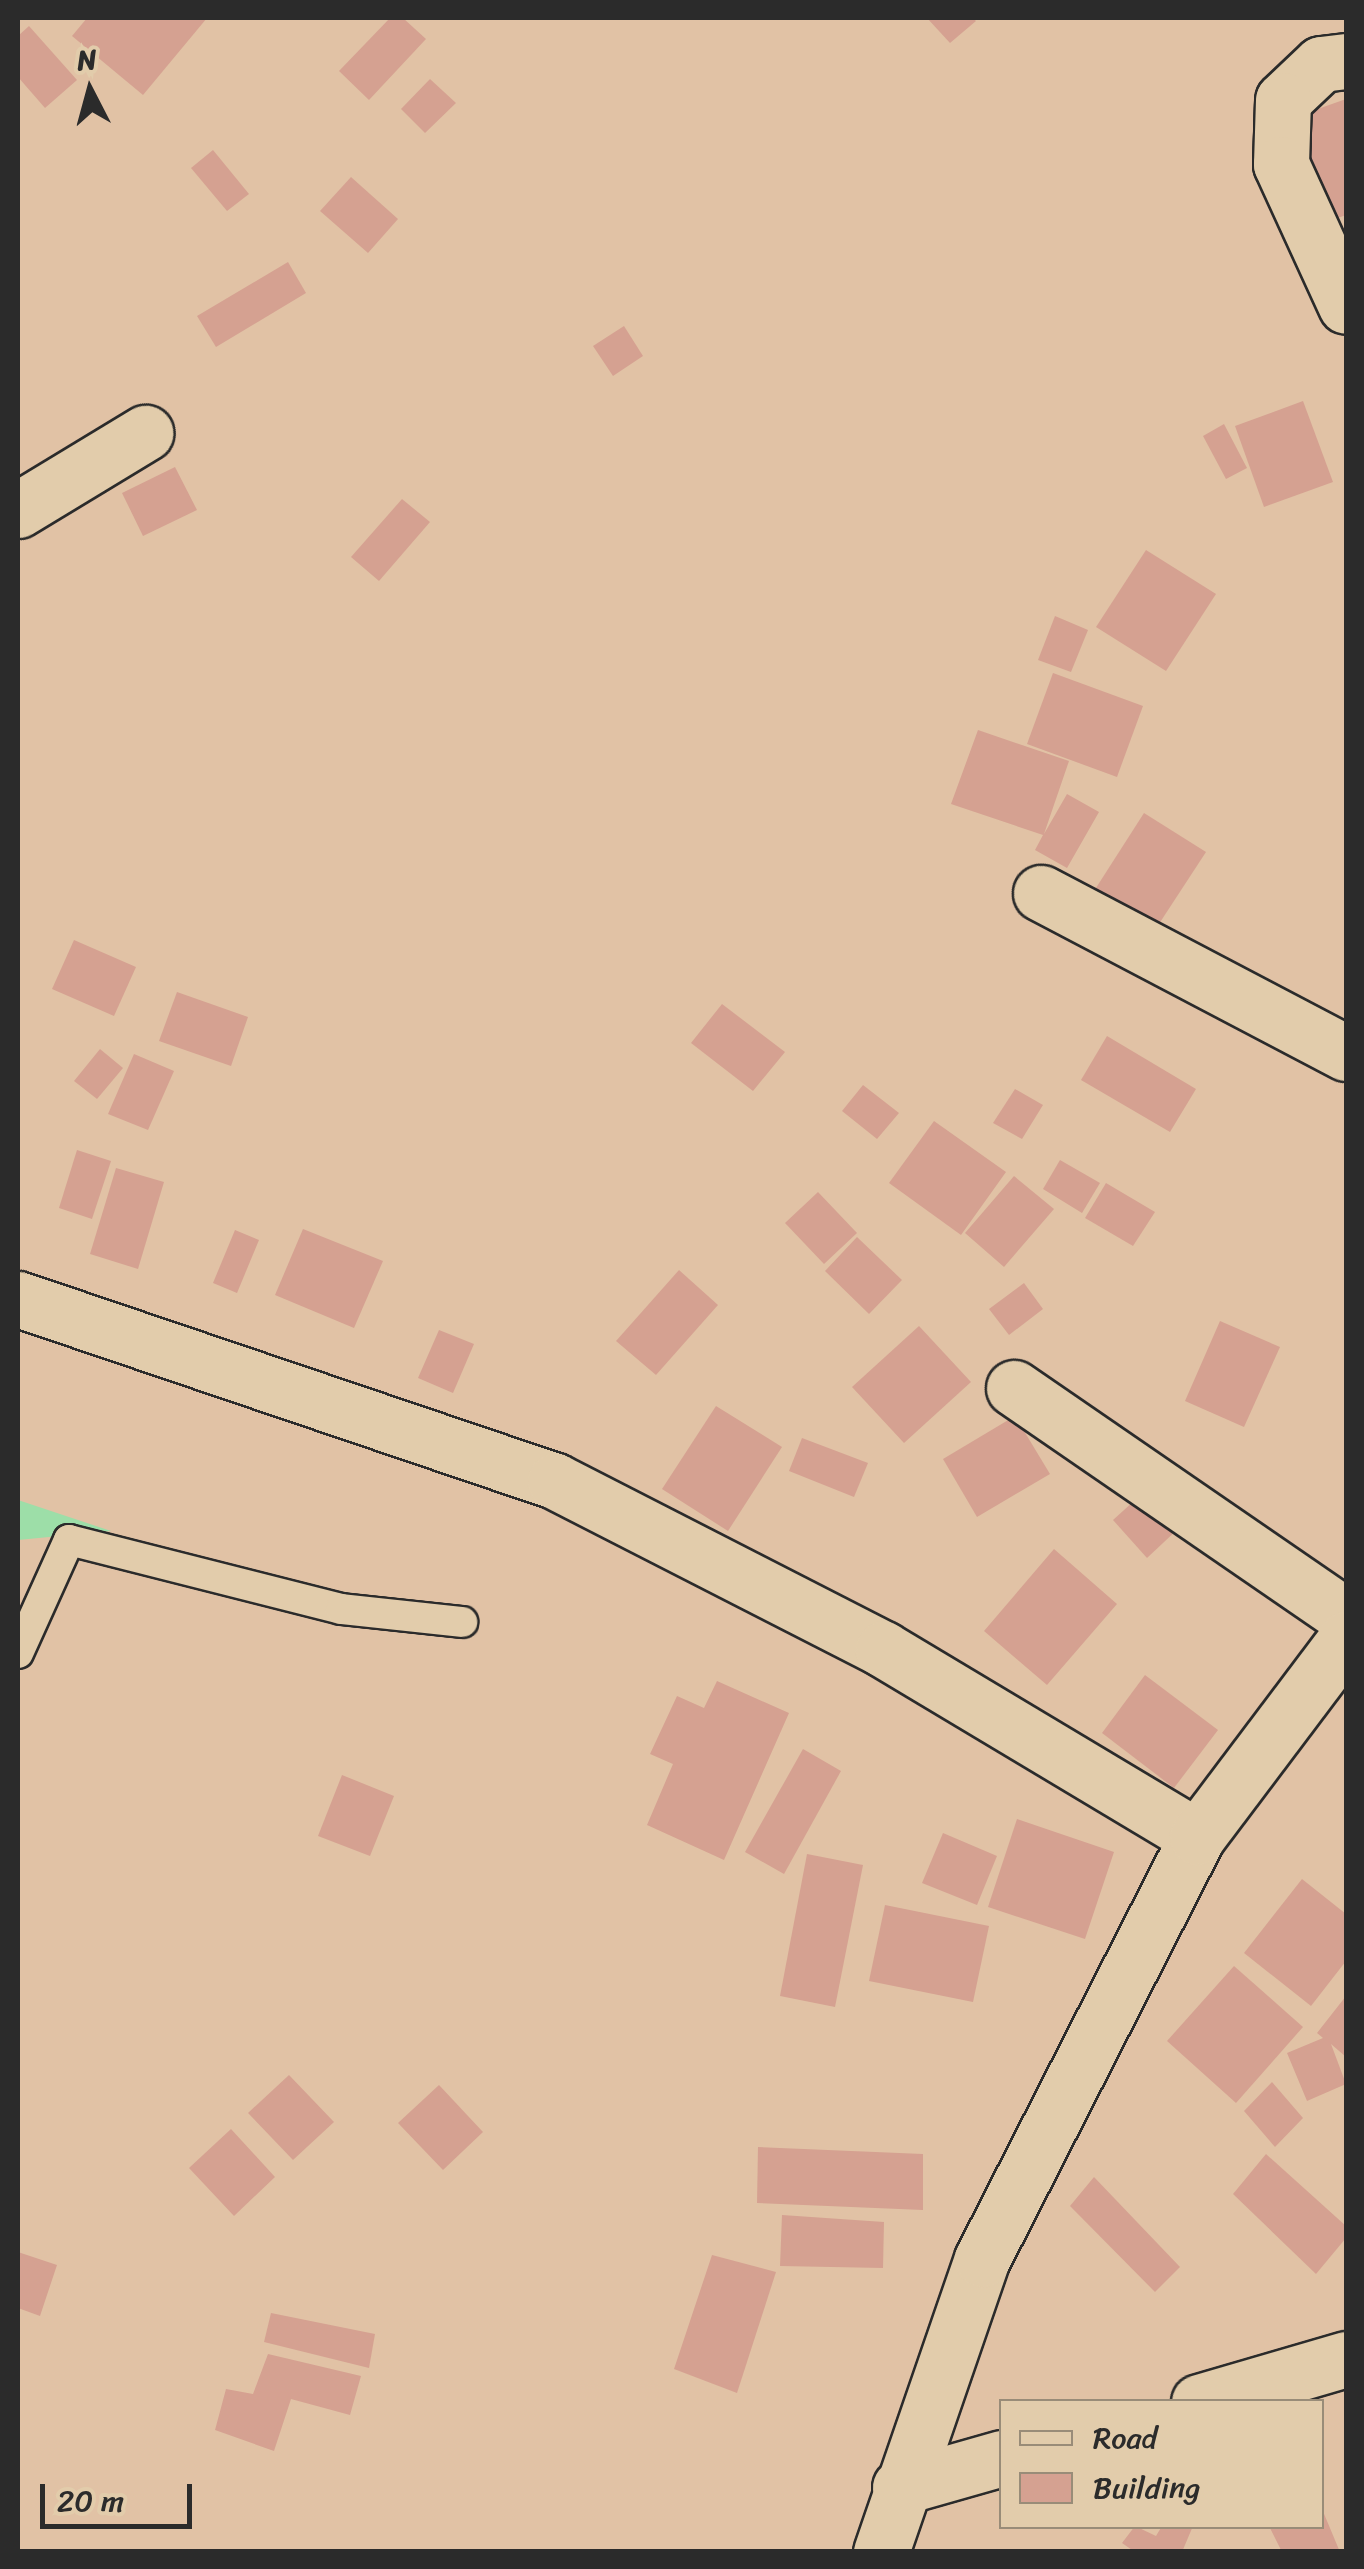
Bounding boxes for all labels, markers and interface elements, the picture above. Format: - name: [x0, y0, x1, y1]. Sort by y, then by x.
- text: N: [75, 34, 99, 85]
- north arrow: [40, 40, 140, 140]
- legend: [999, 2399, 1324, 2529]
- text: Road: [1093, 2411, 1157, 2465]
- text: Building: [1093, 2461, 1200, 2515]
- scale bar: [45, 2464, 198, 2526]
- text: 20 m: [57, 2474, 124, 2528]

